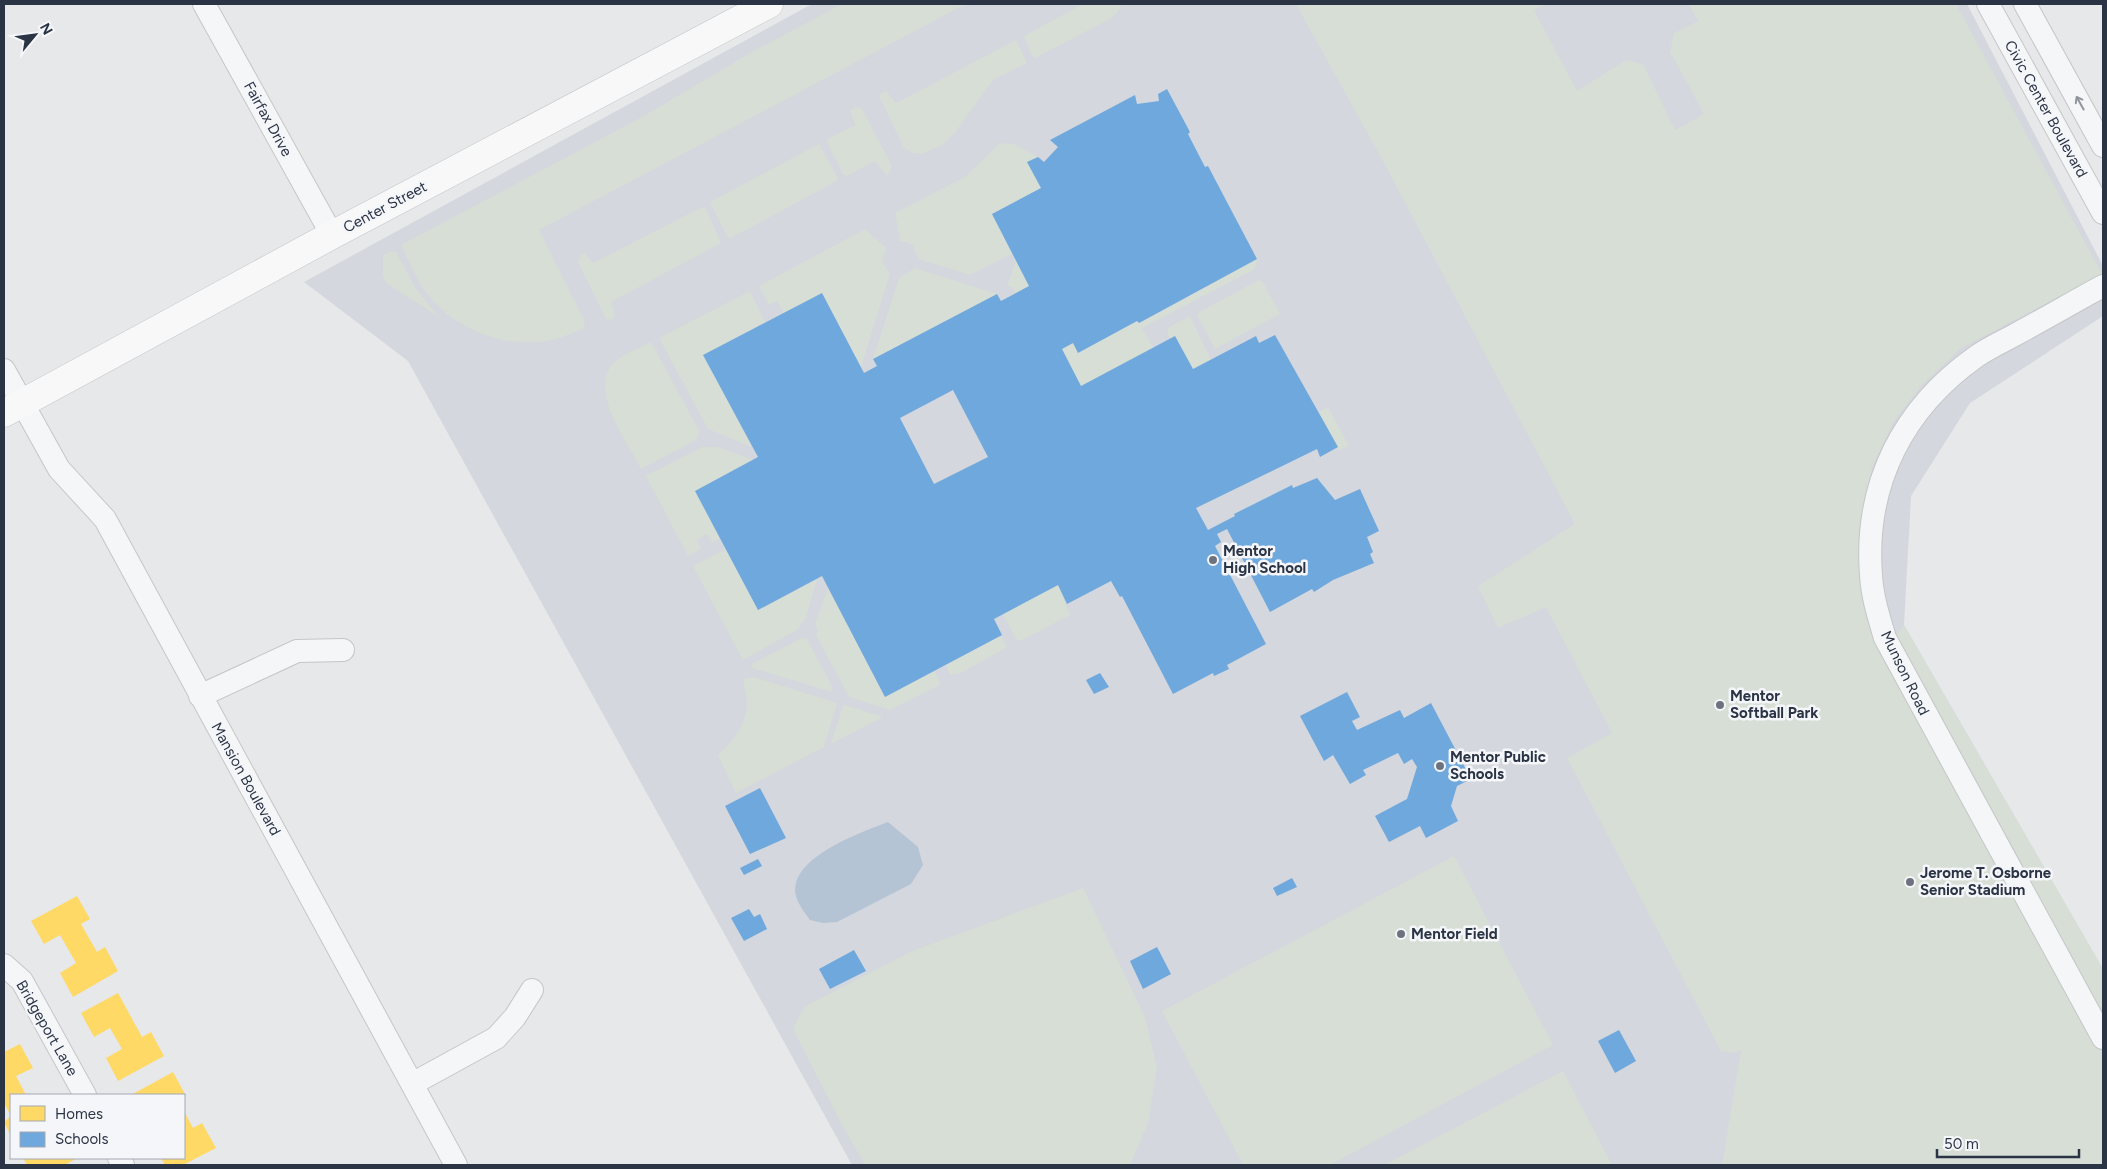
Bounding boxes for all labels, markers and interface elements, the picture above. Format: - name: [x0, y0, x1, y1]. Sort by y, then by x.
- north arrow: [10, 10, 60, 60]
- text: N: [36, 20, 56, 38]
- street label: Civic Center Boulevard: [2001, 37, 2091, 181]
- street label: Fairfax Drive: [240, 78, 296, 160]
- one-way arrow: [2075, 95, 2085, 110]
- street label: Center Street: [340, 177, 430, 237]
- place label: Mentor High School: [1223, 542, 1306, 577]
- marker: Mentor High School: [1207, 554, 1219, 566]
- street label: Munson Road: [1877, 628, 1933, 718]
- place label: Mentor Softball Park: [1730, 687, 1818, 722]
- marker: Mentor Softball Park: [1714, 699, 1726, 711]
- street label: Mansion Boulevard: [207, 719, 285, 839]
- place label: Mentor Public Schools: [1450, 748, 1546, 783]
- marker: Mentor Public Schools: [1434, 760, 1446, 772]
- place label: Jerome T. Osborne Senior Stadium: [1920, 864, 2052, 899]
- marker: Jerome T. Osborne Senior Stadium: [1904, 876, 1916, 888]
- place label: Mentor Field: [1411, 925, 1498, 943]
- marker: Mentor Field: [1395, 928, 1407, 940]
- street label: Bridgeport Lane: [12, 977, 82, 1079]
- legend: [10, 1094, 185, 1159]
- text: Homes: [55, 1105, 103, 1123]
- scale bar: [1937, 1126, 2080, 1158]
- text: Schools: [55, 1130, 108, 1148]
- text: 50 m: [1944, 1135, 1979, 1153]

